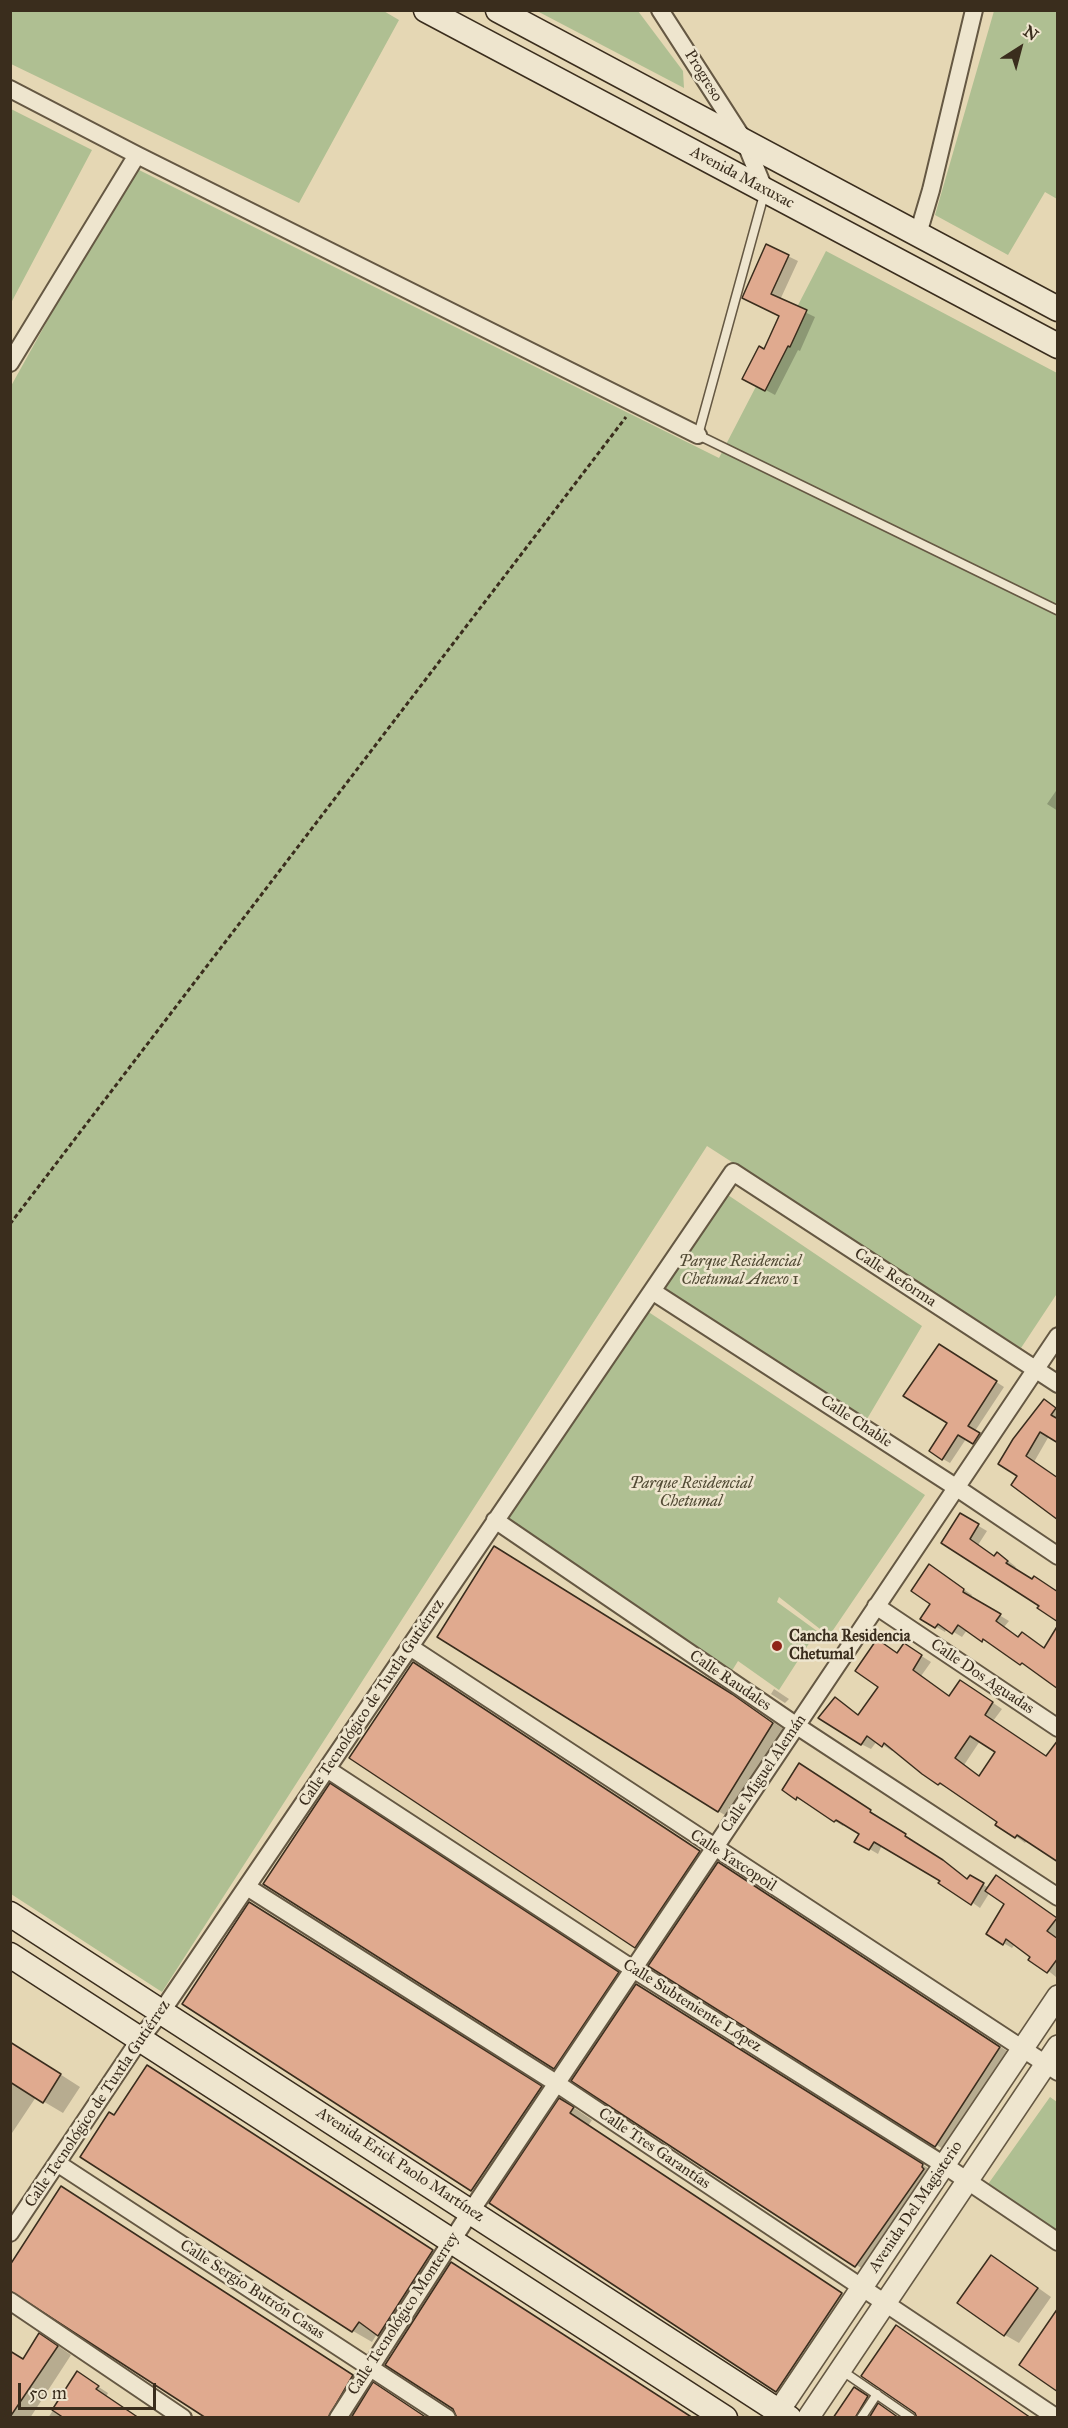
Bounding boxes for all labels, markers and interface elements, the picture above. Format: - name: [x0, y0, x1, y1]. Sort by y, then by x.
- north arrow: [990, 18, 1050, 78]
- text: N: [1020, 21, 1042, 45]
- street label: Progreso: [680, 47, 726, 105]
- street label: Avenida Maxuxac: [687, 143, 797, 213]
- street label: Calle Reforma: [850, 1244, 940, 1312]
- park label: Parque Residencial Chetumal Anexo 1: [679, 1252, 801, 1290]
- street label: Calle Chable: [817, 1392, 895, 1452]
- park label: Parque Residencial Chetumal: [630, 1474, 752, 1512]
- street label: Calle Tecnológico de Tuxtla Gutiérrez: [295, 1596, 449, 1810]
- place label: Cancha Residencia Chetumal: [789, 1627, 910, 1665]
- street label: Calle Dos Aguadas: [927, 1635, 1037, 1719]
- marker: Cancha Residencia Chetumal: [770, 1639, 784, 1653]
- street label: Calle Raudales: [685, 1647, 775, 1715]
- street label: Calle Miguel Alemán: [717, 1711, 811, 1837]
- street label: Calle Yaxcopoil: [686, 1826, 780, 1896]
- street label: Calle Subteniente López: [619, 1955, 765, 2057]
- street label: Calle Tecnológico de Tuxtla Gutiérrez: [21, 1997, 175, 2211]
- street label: Avenida Erick Paolo Martínez: [312, 2103, 488, 2227]
- street label: Calle Tres Garantías: [594, 2104, 714, 2194]
- street label: Avenida Del Magisterio: [865, 2138, 967, 2276]
- street label: Calle Tecnológico Monterrey: [344, 2229, 464, 2399]
- street label: Calle Sergio Butrón Casas: [176, 2236, 328, 2344]
- scale bar: [21, 2371, 159, 2409]
- text: 50 m: [29, 2382, 67, 2404]

